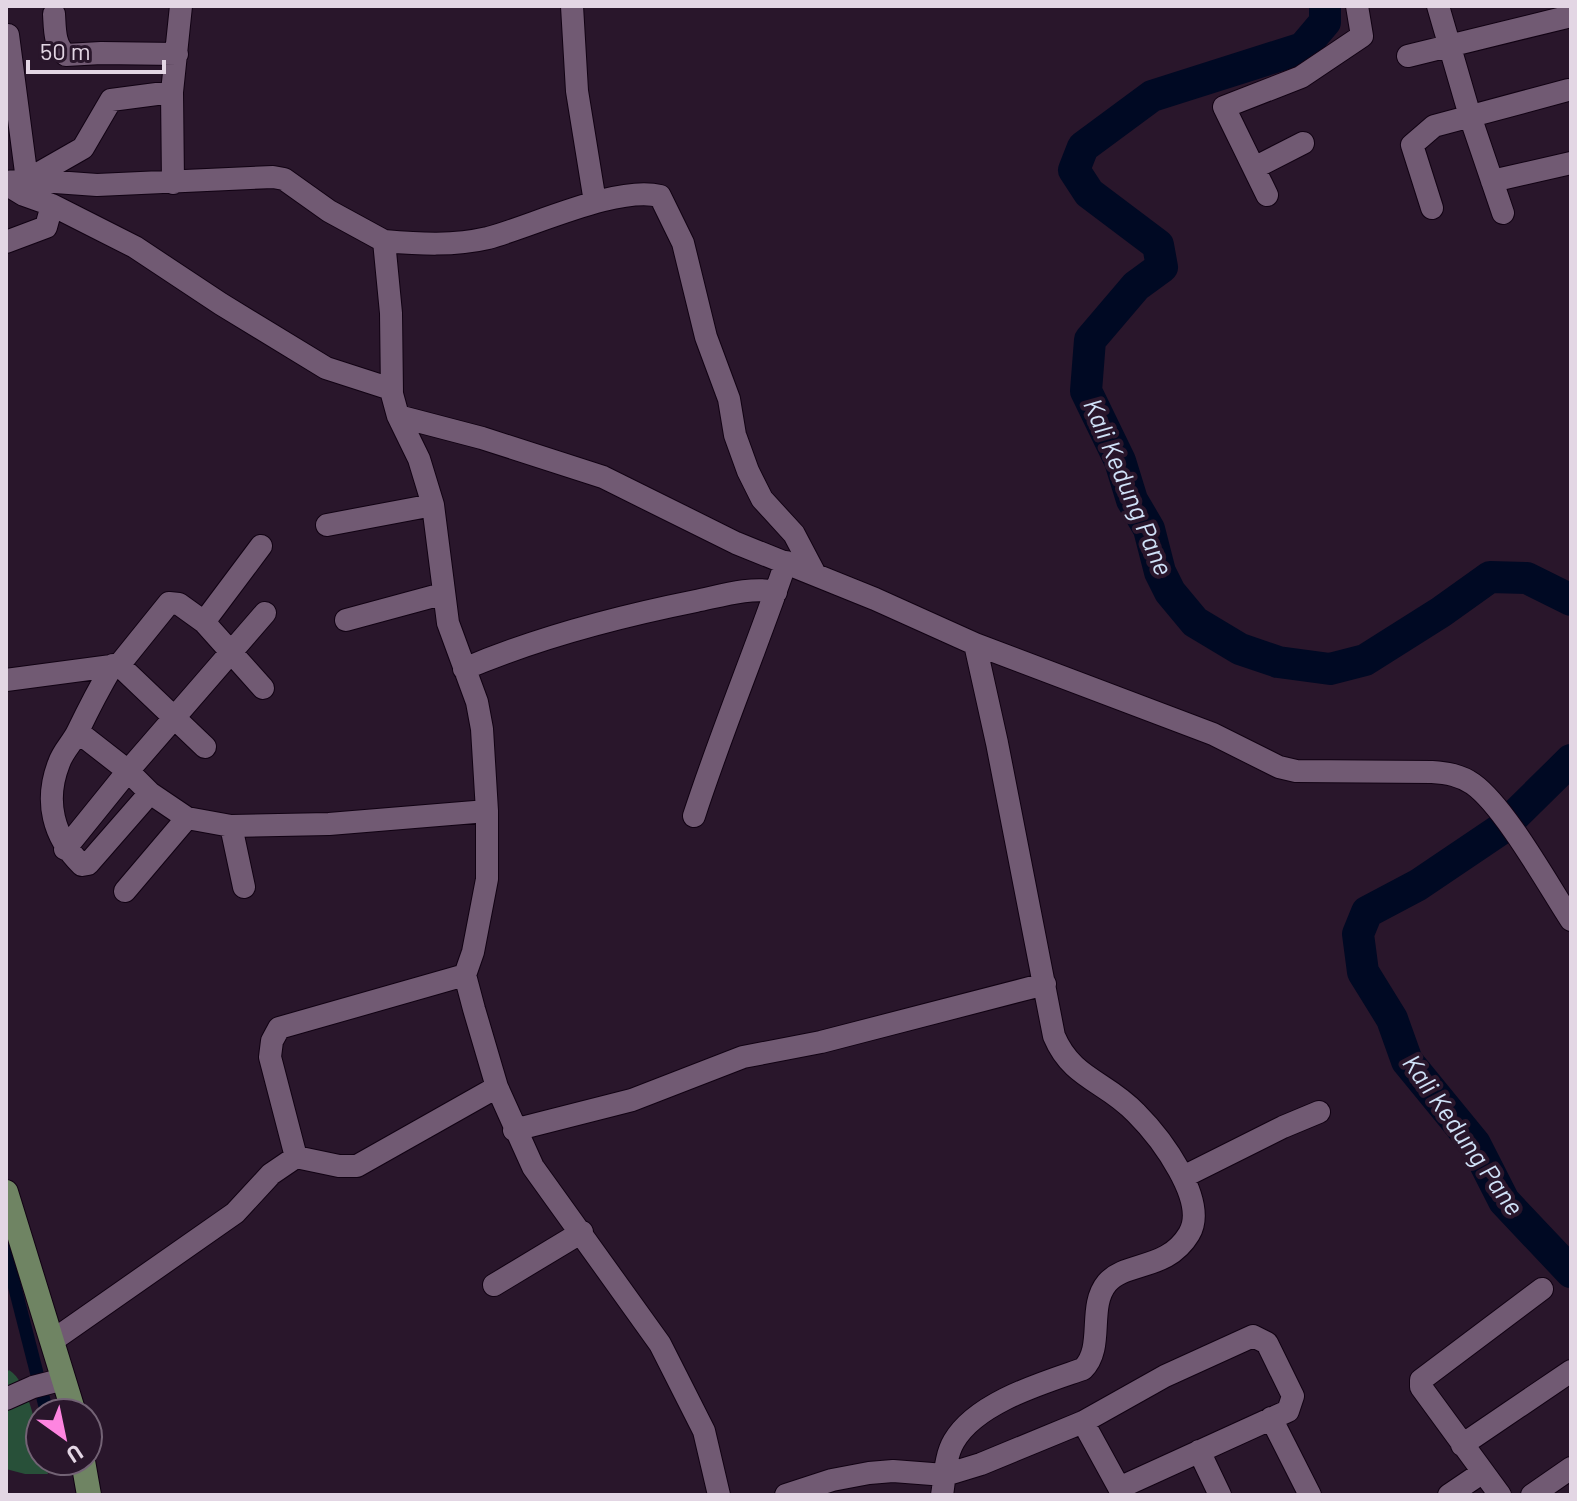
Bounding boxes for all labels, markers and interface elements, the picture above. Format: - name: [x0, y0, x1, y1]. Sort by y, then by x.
- scale bar: [28, 24, 164, 74]
- text: 50 m: [40, 36, 91, 65]
- water label: Kali Kedung Pane: [1078, 393, 1181, 580]
- water label: Kali Kedung Pane: [1397, 1048, 1531, 1221]
- north arrow: [24, 1397, 104, 1477]
- text: U: [63, 1440, 88, 1469]

